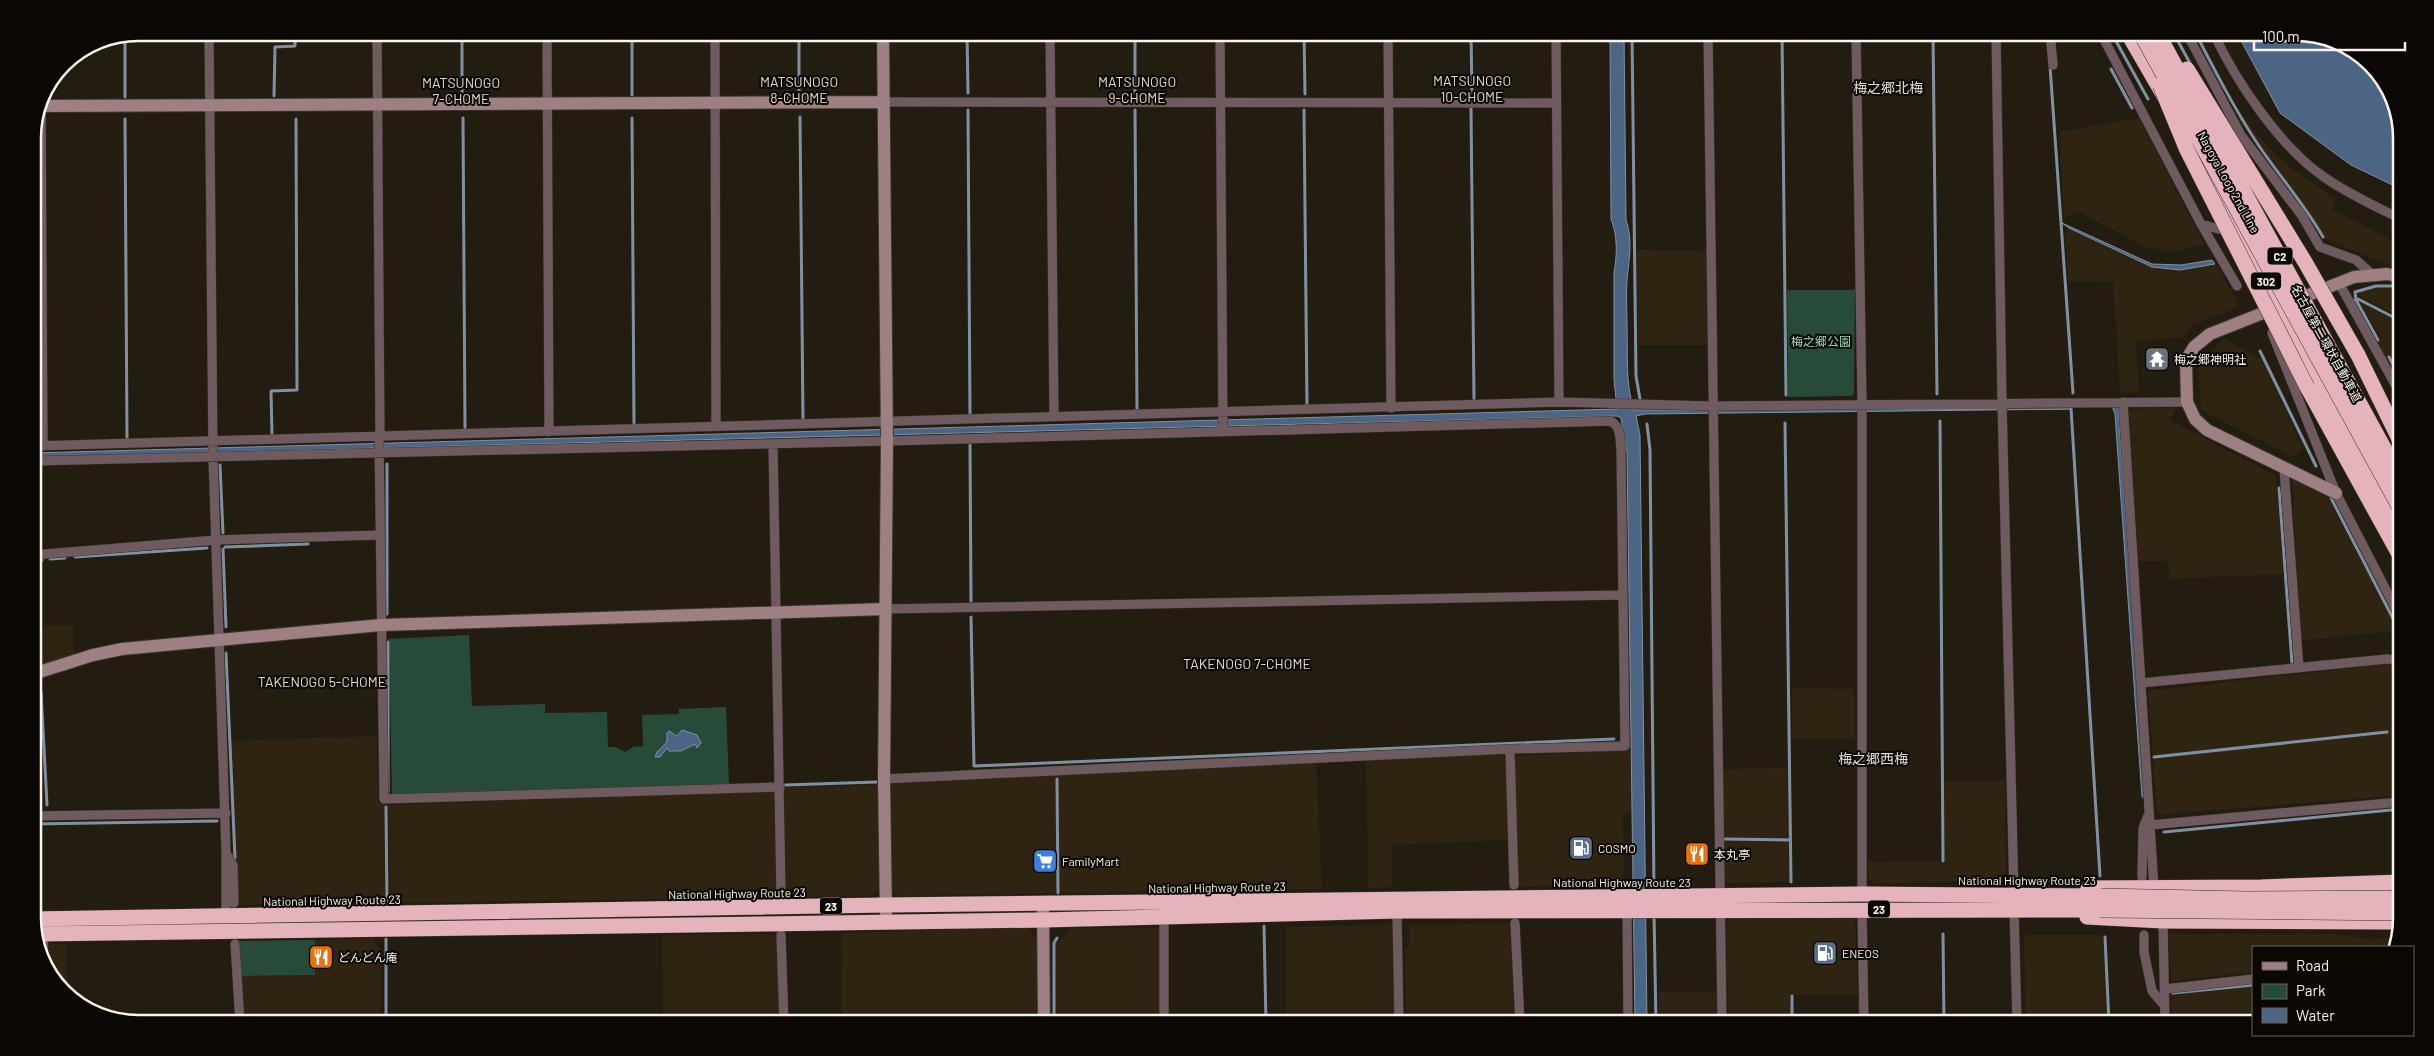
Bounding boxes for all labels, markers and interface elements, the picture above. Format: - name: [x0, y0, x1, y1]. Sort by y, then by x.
- scale bar: [2254, 20, 2405, 52]
- text: 100 m: [2262, 27, 2300, 45]
- district label: MATSUNOGO 10-CHOME: [1433, 72, 1511, 105]
- district label: MATSUNOGO 8-CHOME: [760, 73, 838, 106]
- district label: MATSUNOGO 9-CHOME: [1098, 73, 1176, 106]
- district label: MATSUNOGO 7-CHOME: [422, 74, 500, 107]
- district label: 梅之郷北梅: [1853, 79, 1923, 96]
- street label: Nagoya Loop 2nd Line: [2195, 129, 2263, 235]
- road number: C2: [2268, 248, 2292, 264]
- road number: 302: [2251, 272, 2281, 290]
- street label: 名古屋第二環状自動車道: [2289, 282, 2365, 404]
- park label: 梅之郷公園: [1791, 334, 1851, 348]
- temple icon: 梅之郷神明社: [2144, 346, 2170, 372]
- place label: 梅之郷神明社: [2174, 352, 2246, 366]
- district label: TAKENOGO 7-CHOME: [1183, 655, 1311, 672]
- district label: TAKENOGO 5-CHOME: [258, 673, 386, 690]
- district label: 梅之郷西梅: [1838, 750, 1908, 767]
- fuel station icon: COSMO: [1568, 835, 1594, 861]
- place label: COSMO: [1598, 841, 1636, 855]
- restaurant icon: 本丸亭: [1684, 841, 1710, 867]
- place label: 本丸亭: [1714, 847, 1750, 861]
- supermarket icon: FamilyMart: [1032, 848, 1058, 874]
- place label: FamilyMart: [1062, 854, 1119, 868]
- street label: National Highway Route 23: [1958, 873, 2096, 887]
- street label: National Highway Route 23: [1553, 875, 1691, 889]
- street label: National Highway Route 23: [1148, 879, 1286, 895]
- street label: National Highway Route 23: [668, 885, 806, 901]
- street label: National Highway Route 23: [263, 892, 401, 908]
- road number: 23: [820, 898, 842, 914]
- road number: 23: [1868, 901, 1890, 918]
- fuel station icon: ENEOS: [1812, 940, 1838, 966]
- restaurant icon: どんどん庵: [308, 944, 334, 970]
- place label: ENEOS: [1842, 946, 1879, 960]
- legend: [2252, 946, 2414, 1036]
- place label: どんどん庵: [338, 950, 398, 964]
- text: Road: [2296, 956, 2329, 974]
- text: Park: [2296, 981, 2326, 999]
- text: Water: [2296, 1006, 2335, 1024]

